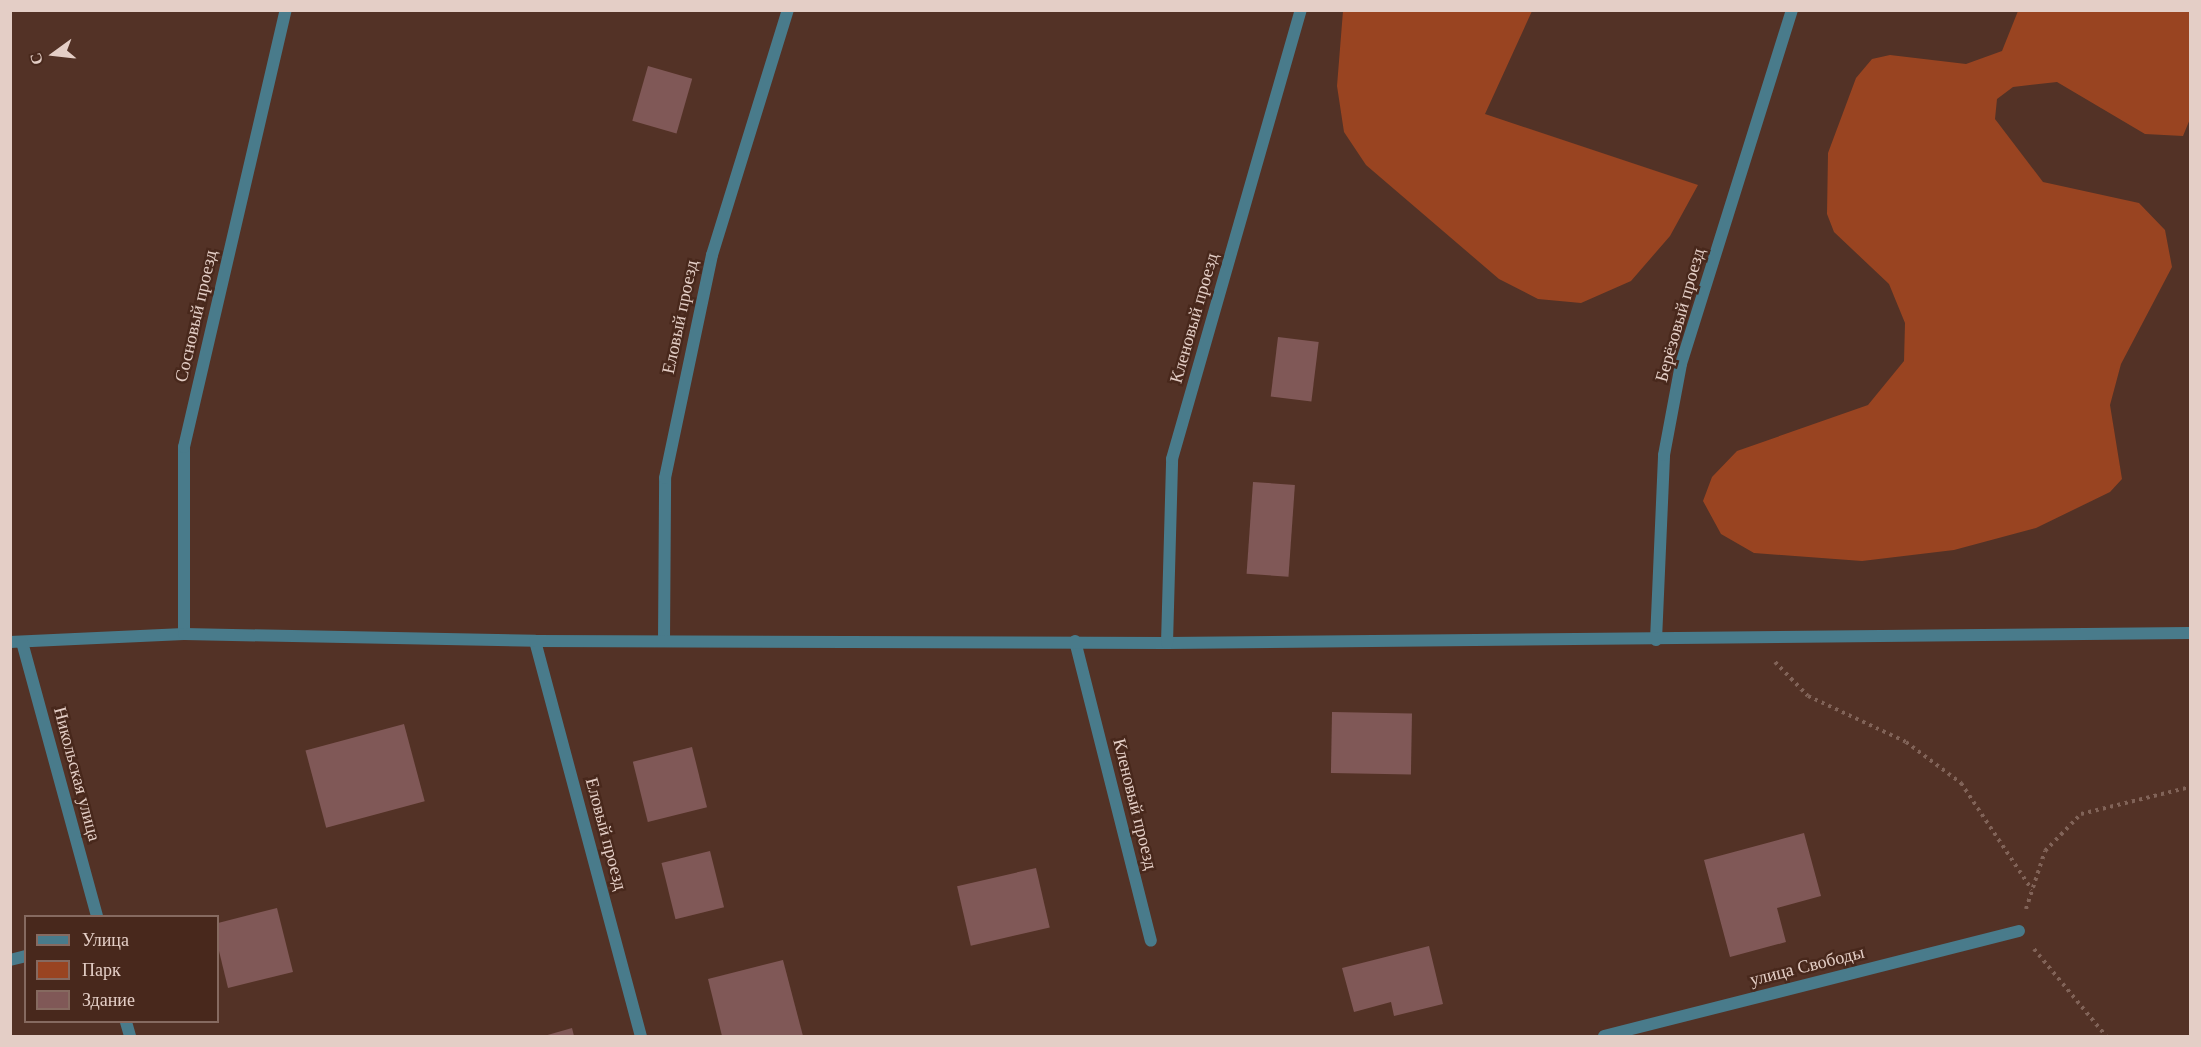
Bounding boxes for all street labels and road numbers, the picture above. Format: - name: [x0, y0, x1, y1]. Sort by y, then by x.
- street label: Берёзовый проезд: [1651, 246, 1709, 384]
- street label: Сосновый проезд: [170, 248, 222, 384]
- street label: Кленовый проезд: [1165, 250, 1223, 386]
- street label: Еловый проезд: [657, 258, 703, 376]
- street label: Никольская улица: [49, 705, 105, 843]
- street label: Кленовый проезд: [1108, 736, 1162, 872]
- street label: Еловый проезд: [581, 775, 631, 893]
- street label: улица Свободы: [1748, 941, 1866, 991]

